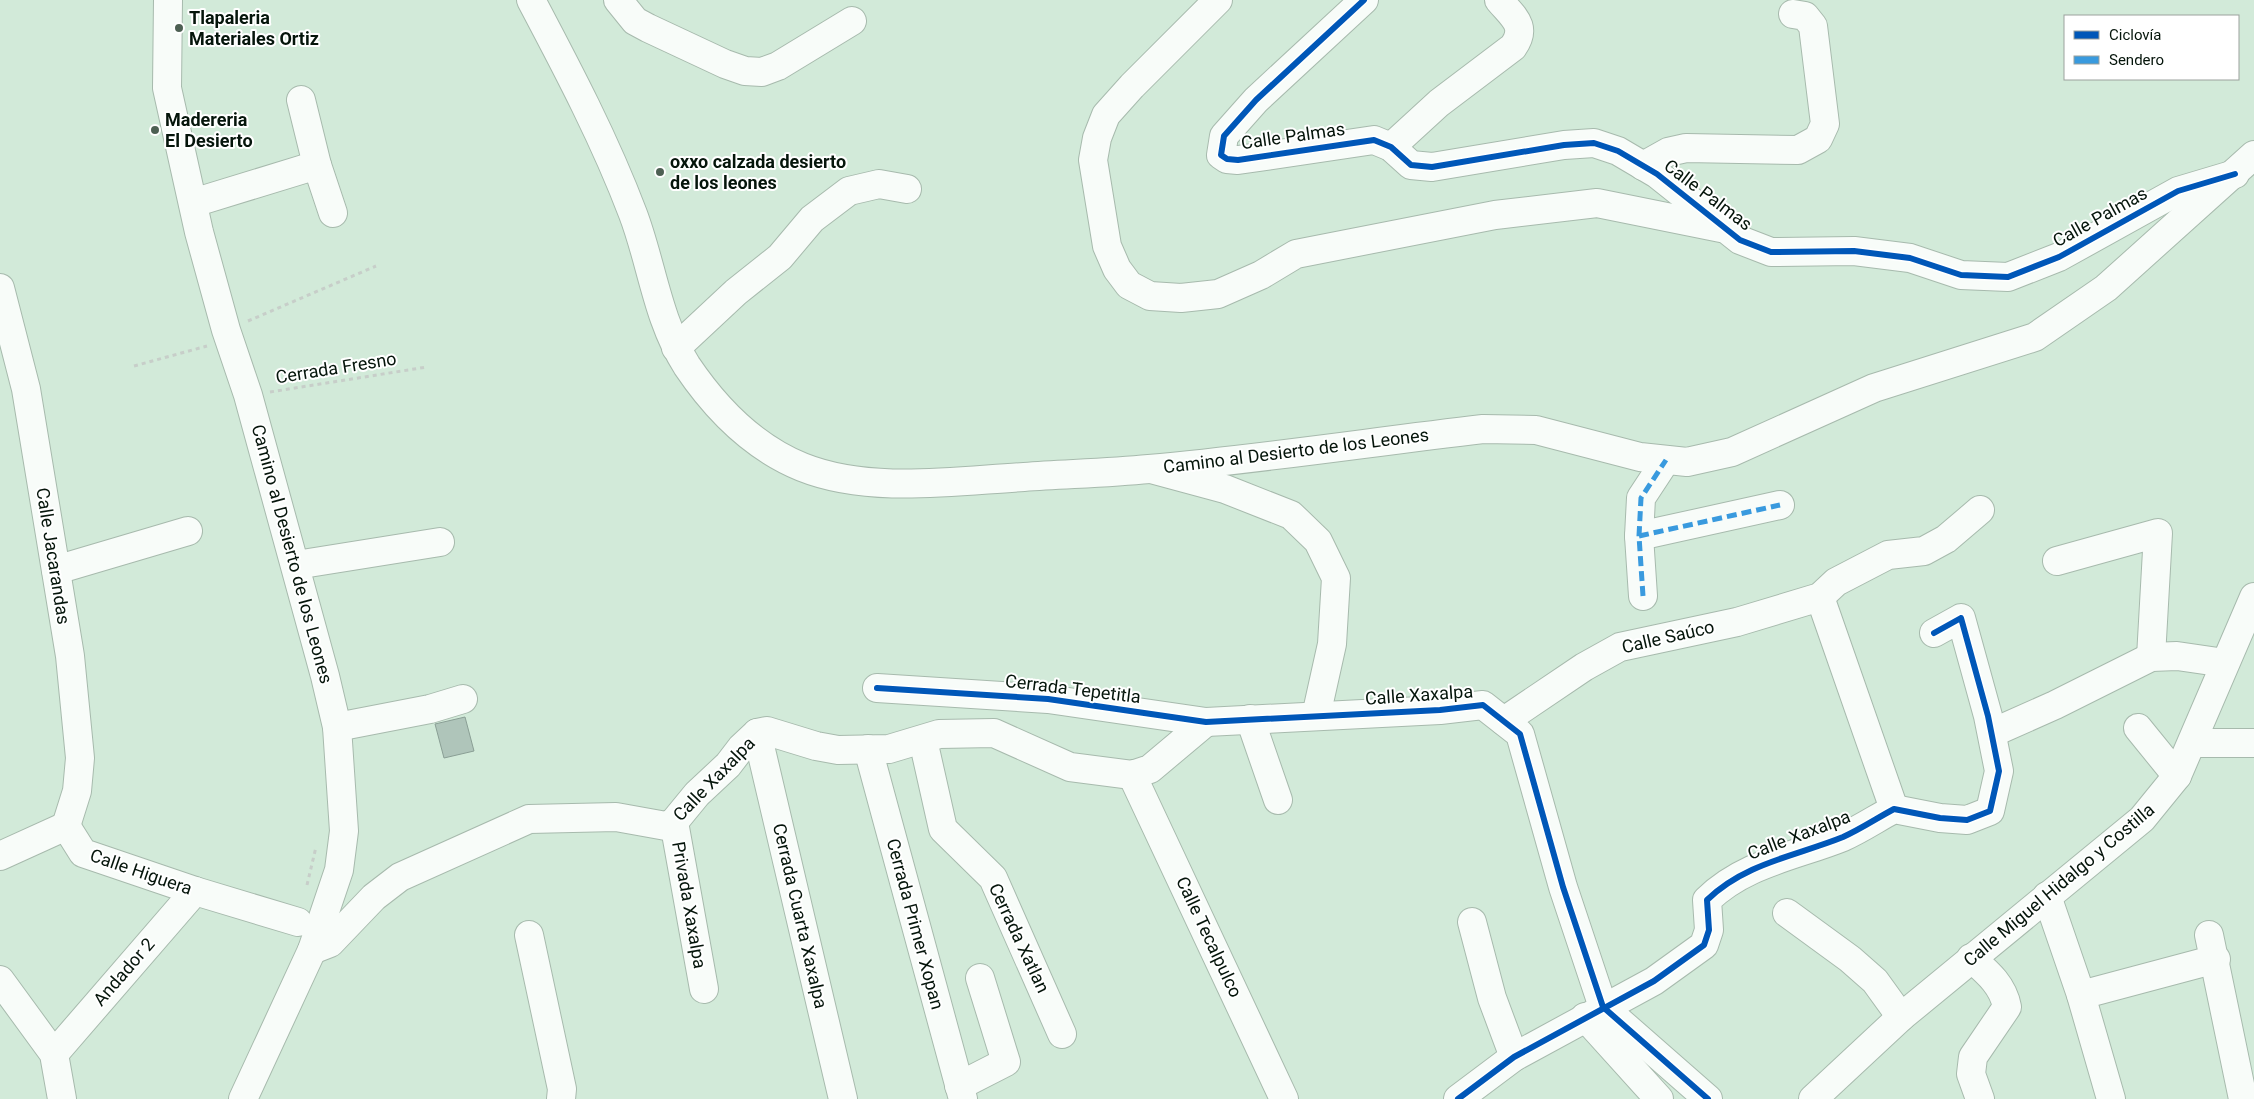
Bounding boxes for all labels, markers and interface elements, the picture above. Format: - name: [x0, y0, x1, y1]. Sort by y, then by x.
- place label: Tlapaleria Materiales Ortiz: [189, 7, 319, 49]
- legend: [2064, 15, 2239, 80]
- marker: Tlapaleria Materiales Ortiz: [173, 22, 185, 34]
- text: Ciclovía: [2109, 26, 2162, 44]
- text: Sendero: [2109, 51, 2164, 69]
- place label: Madereria El Desierto: [165, 109, 253, 151]
- street label: Calle Palmas: [1240, 118, 1346, 153]
- marker: Madereria El Desierto: [149, 124, 161, 136]
- place label: oxxo calzada desierto de los leones: [670, 151, 846, 193]
- street label: Calle Palmas: [1660, 155, 1756, 234]
- marker: oxxo calzada desierto de los leones: [654, 166, 666, 178]
- street label: Calle Palmas: [2049, 182, 2151, 251]
- street label: Cerrada Fresno: [274, 348, 398, 387]
- street label: Camino al Desierto de los Leones: [248, 422, 337, 686]
- street label: Camino al Desierto de los Leones: [1162, 424, 1430, 477]
- street label: Calle Jacarandas: [32, 486, 75, 626]
- street label: Calle Saúco: [1620, 616, 1716, 657]
- street label: Cerrada Tepetitla: [1004, 670, 1142, 707]
- street label: Calle Xaxalpa: [1364, 680, 1474, 709]
- street label: Calle Xaxalpa: [668, 732, 759, 825]
- street label: Calle Miguel Hidalgo y Costilla: [1959, 799, 2158, 971]
- street label: Calle Xaxalpa: [1744, 805, 1853, 864]
- street label: Cerrada Cuarta Xaxalpa: [769, 821, 832, 1011]
- street label: Cerrada Primer Xopan: [883, 836, 948, 1012]
- street label: Privada Xaxalpa: [668, 840, 711, 970]
- street label: Calle Higuera: [87, 844, 195, 899]
- street label: Calle Tecalpulco: [1172, 873, 1247, 1001]
- street label: Cerrada Xatlan: [985, 880, 1054, 996]
- street label: Andador 2: [89, 934, 159, 1010]

